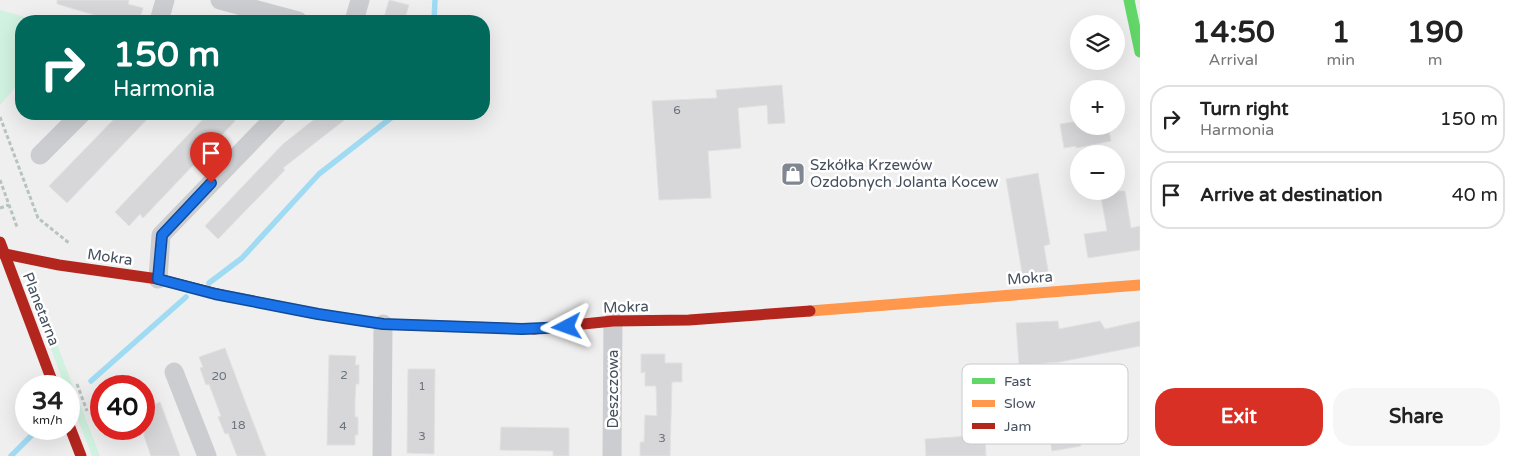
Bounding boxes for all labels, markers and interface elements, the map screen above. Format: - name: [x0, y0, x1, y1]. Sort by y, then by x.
- text: 14:50: [1192, 14, 1275, 51]
- text: 1: [1331, 14, 1350, 51]
- text: 190: [1407, 14, 1463, 51]
- map controls: [1070, 15, 1125, 200]
- button: layers: [1070, 15, 1125, 70]
- text: 150 m: [113, 34, 220, 76]
- icon: right: [30, 35, 95, 100]
- text: Arrival: [1209, 50, 1258, 70]
- text: min: [1327, 50, 1355, 70]
- text: m: [1428, 50, 1442, 70]
- text: Harmonia: [113, 76, 215, 102]
- button: +: [1070, 80, 1125, 135]
- text: Turn right: [1200, 98, 1288, 120]
- house number: 6: [673, 103, 681, 117]
- icon: right: [1157, 105, 1185, 133]
- text: 150 m: [1440, 108, 1498, 130]
- text: Harmonia: [1200, 120, 1274, 140]
- pin: [190, 132, 232, 183]
- icon: arrive: [197, 139, 225, 167]
- button: −: [1070, 145, 1125, 200]
- place label: Szkółka Krzewów Ozdobnych Jolanta Kocew: [810, 156, 998, 191]
- shop icon: Szkółka Krzewów Ozdobnych Jolanta Kocew: [780, 161, 806, 187]
- icon: arrive: [1157, 181, 1185, 209]
- text: Arrive at destination: [1200, 184, 1383, 206]
- text: 40 m: [1452, 184, 1498, 206]
- street label: Mokra: [86, 245, 134, 269]
- street label: Mokra: [1007, 267, 1053, 289]
- street label: Planetarna: [19, 270, 63, 348]
- street label: Mokra: [603, 297, 649, 317]
- position arrow: [540, 300, 592, 352]
- street label: Deszczowa: [604, 350, 622, 428]
- legend: [962, 364, 1128, 444]
- house number: 2: [340, 368, 348, 382]
- house number: 20: [211, 369, 227, 383]
- text: Fast: [1004, 373, 1032, 390]
- speed limit sign: 40: [90, 375, 155, 440]
- house number: 1: [418, 379, 426, 393]
- text: 34: [32, 386, 63, 416]
- button: Exit: [1155, 388, 1323, 446]
- button: Share: [1333, 388, 1500, 446]
- text: Slow: [1004, 395, 1036, 412]
- text: km/h: [32, 413, 63, 427]
- house number: 18: [230, 418, 246, 432]
- text: Jam: [1004, 418, 1031, 435]
- house number: 4: [339, 419, 347, 433]
- house number: 3: [418, 429, 426, 443]
- house number: 3: [658, 431, 666, 445]

